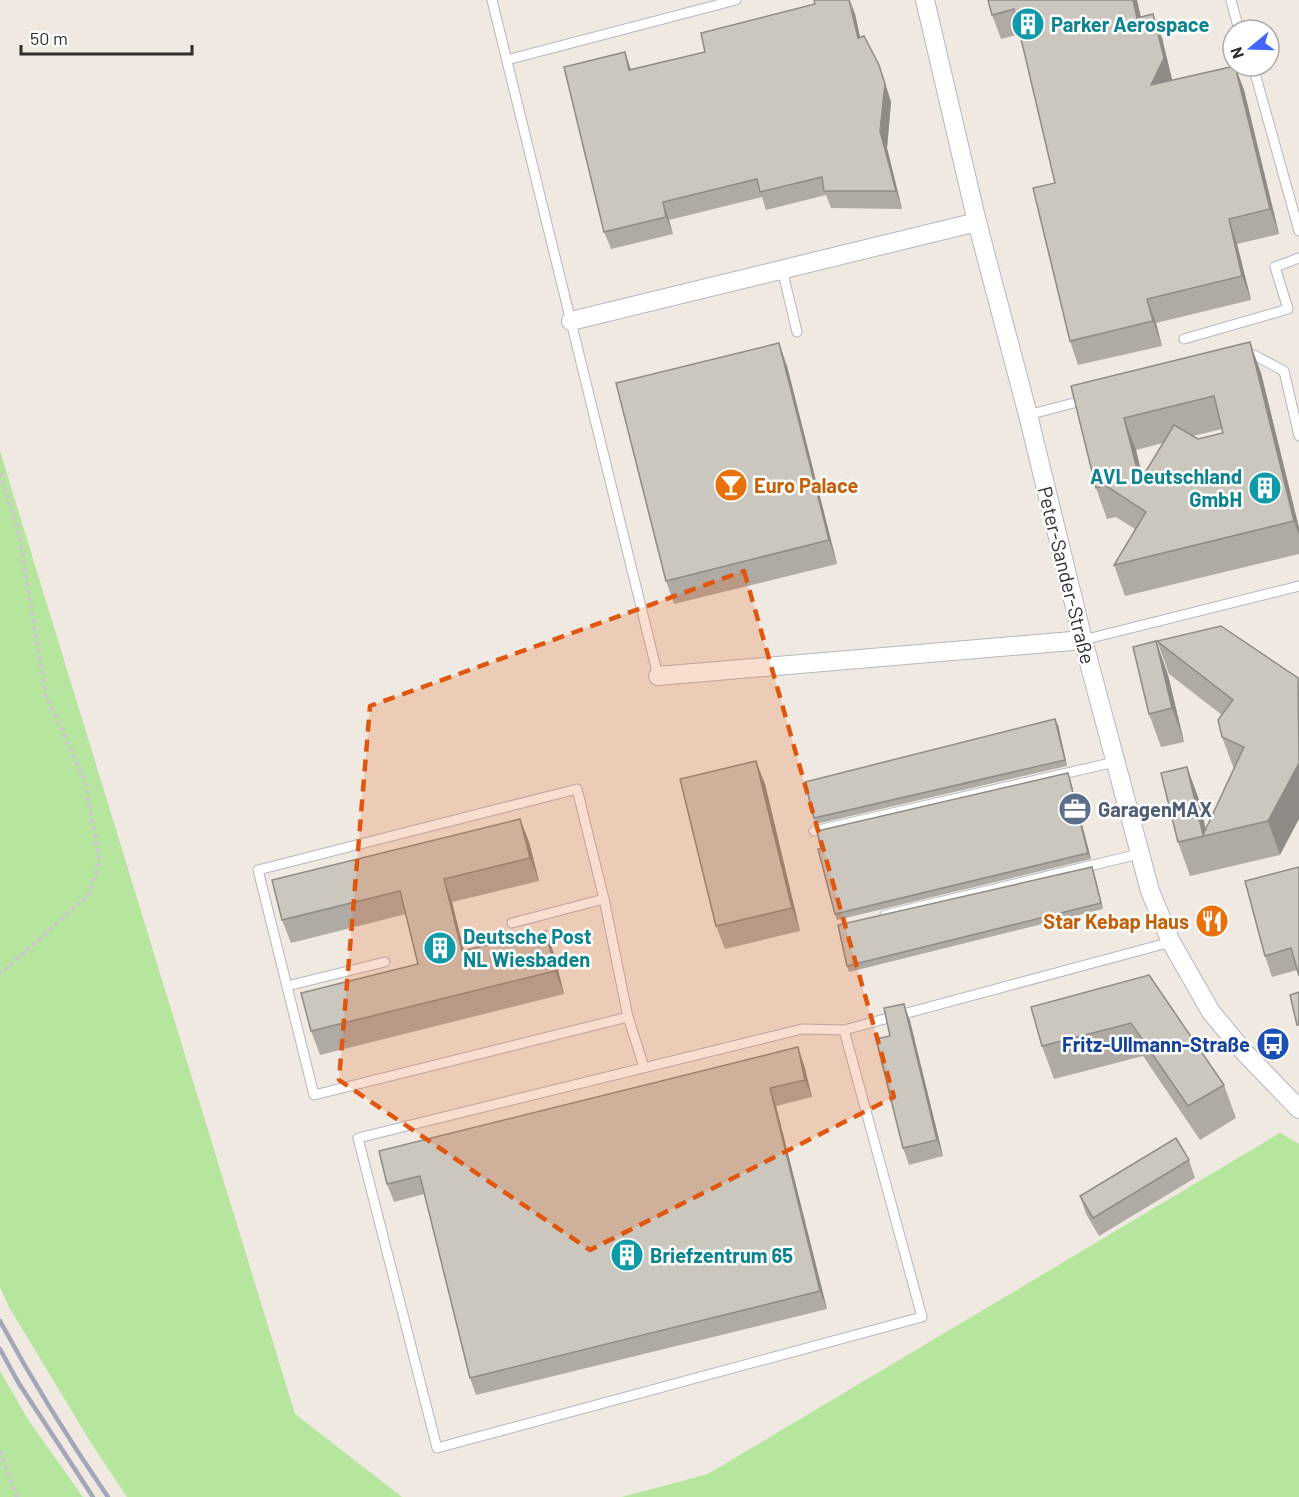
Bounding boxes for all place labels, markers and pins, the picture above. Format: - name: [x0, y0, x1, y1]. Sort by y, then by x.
- building icon: Parker Aerospace: [1010, 6, 1046, 42]
- place label: Parker Aerospace: [1051, 12, 1209, 36]
- place label: AVL Deutschland GmbH: [1090, 464, 1242, 511]
- bar icon: Euro Palace: [713, 467, 749, 503]
- building icon: AVL Deutschland GmbH: [1247, 470, 1283, 506]
- place label: Euro Palace: [754, 473, 859, 497]
- office icon: GaragenMAX: [1057, 791, 1093, 827]
- place label: GaragenMAX: [1098, 797, 1213, 821]
- restaurant icon: Star Kebap Haus: [1194, 903, 1230, 939]
- place label: Star Kebap Haus: [1043, 909, 1189, 933]
- place label: Deutsche Post NL Wiesbaden: [463, 924, 591, 971]
- building icon: Deutsche Post NL Wiesbaden: [422, 930, 458, 966]
- bus stop icon: Fritz-Ullmann-Straße: [1255, 1026, 1291, 1062]
- place label: Fritz-Ullmann-Straße: [1062, 1032, 1250, 1056]
- building icon: Briefzentrum 65: [609, 1237, 645, 1273]
- place label: Briefzentrum 65: [650, 1243, 793, 1267]

